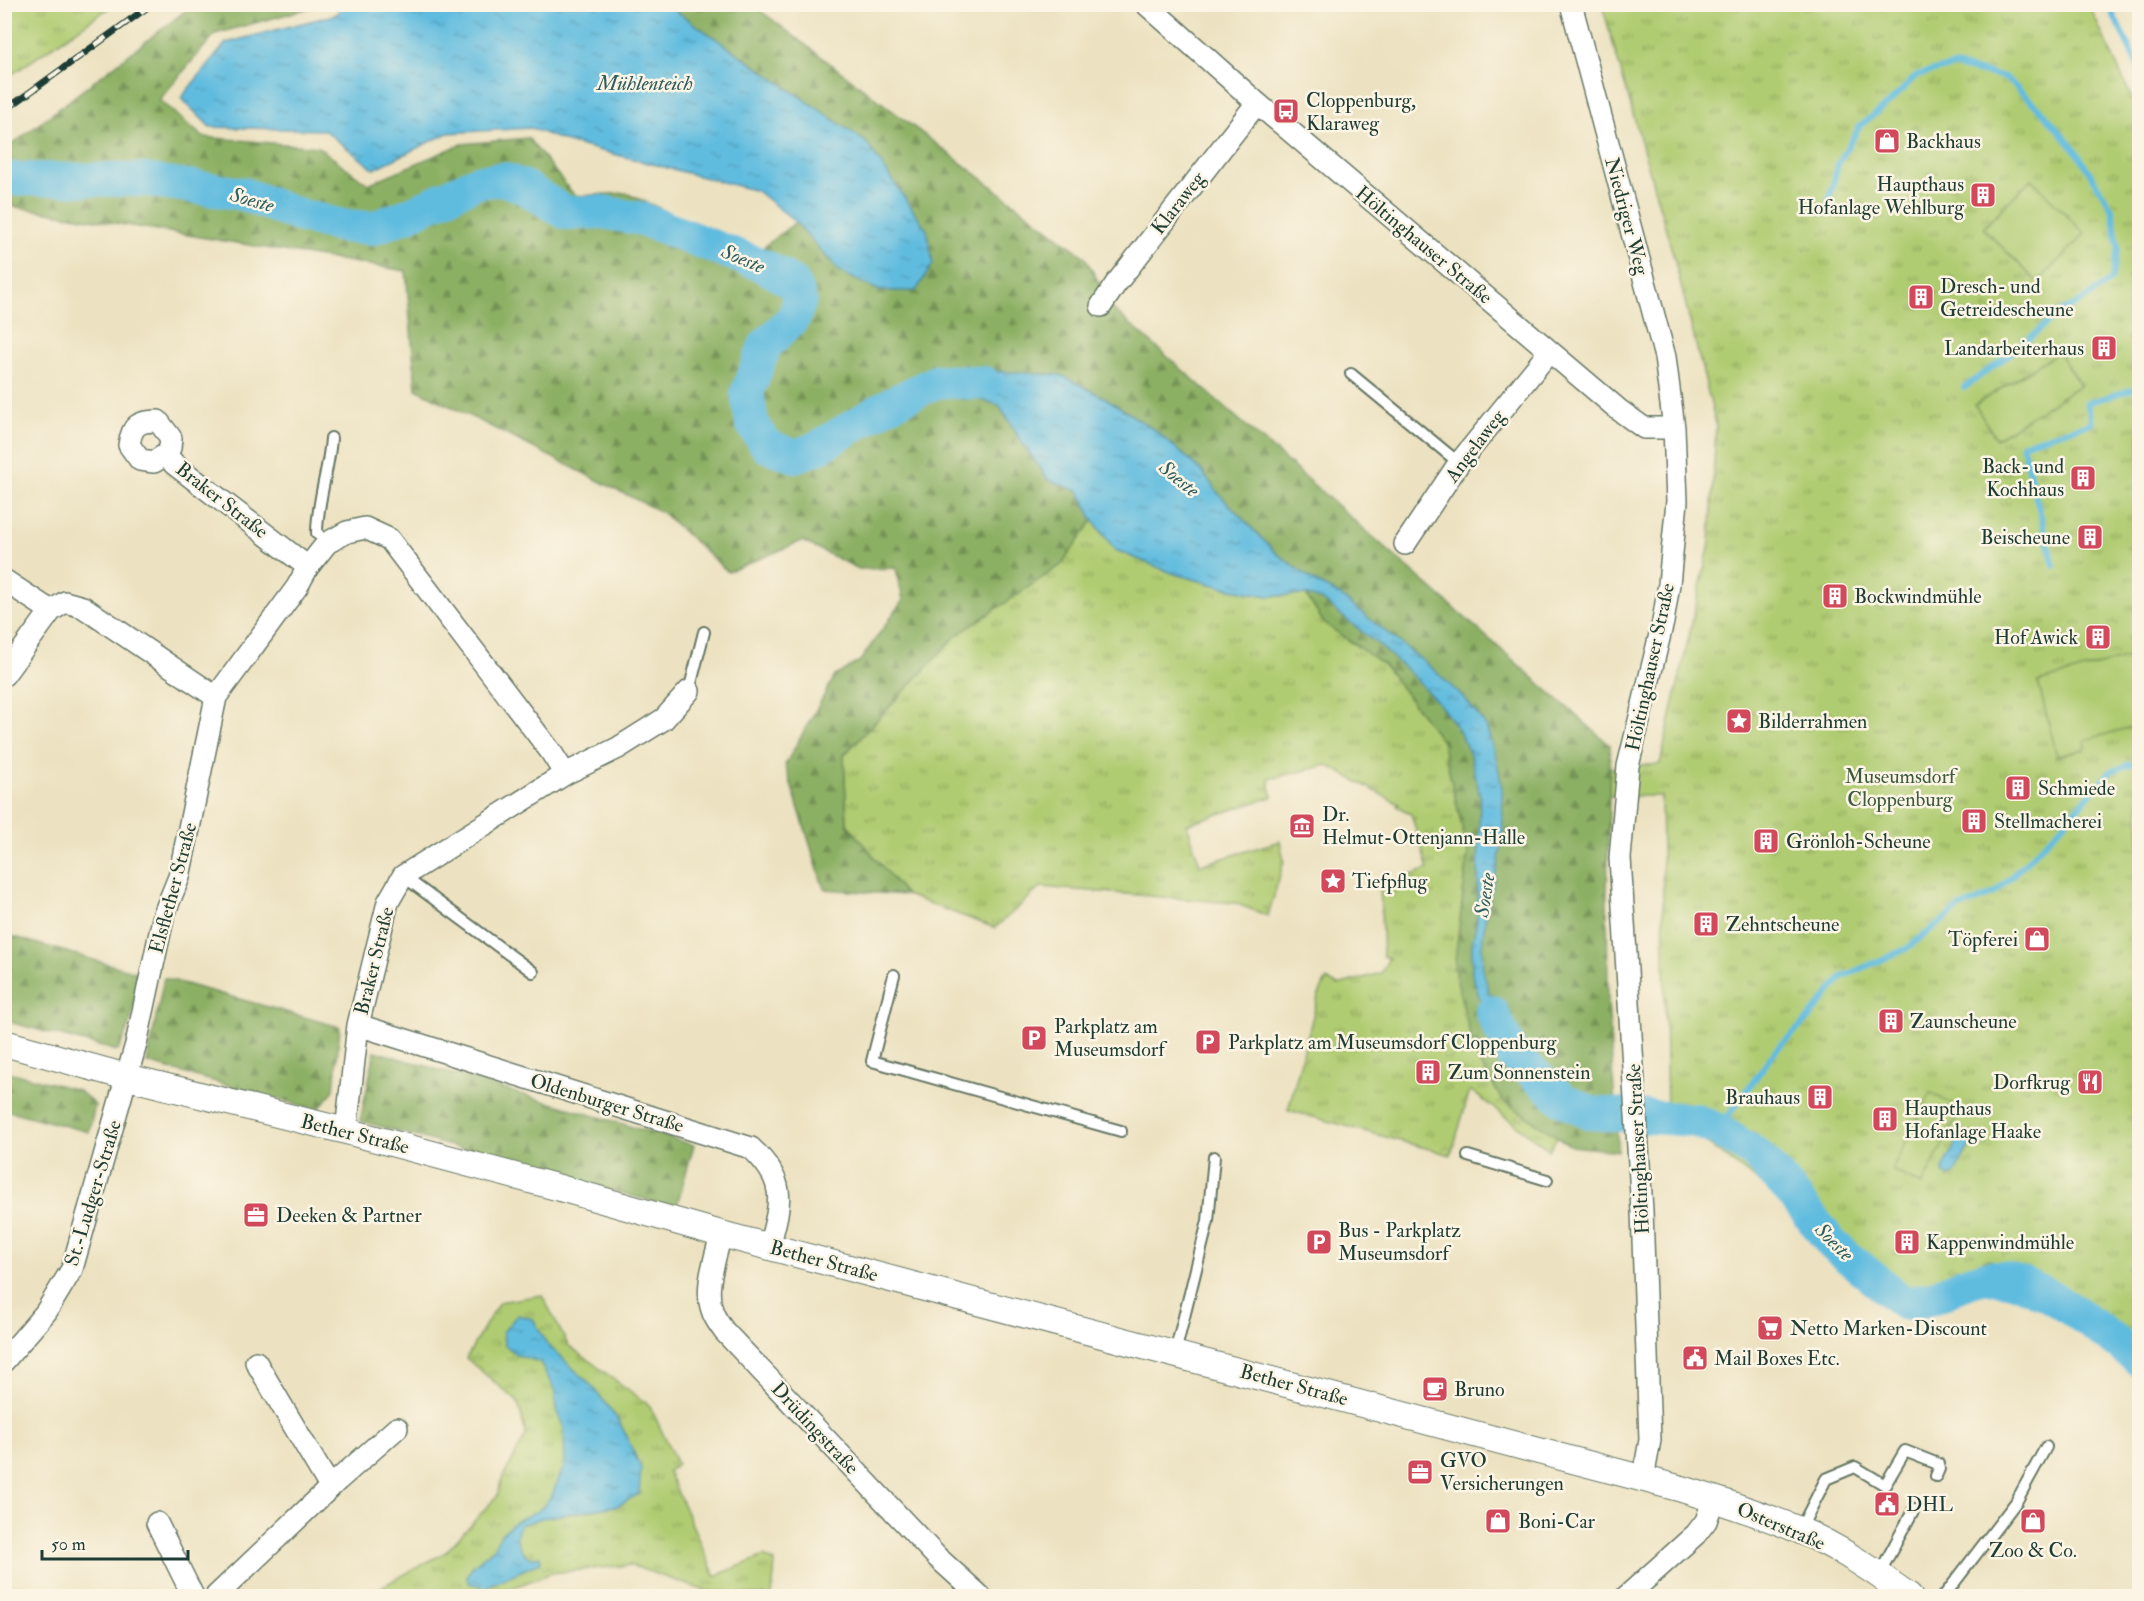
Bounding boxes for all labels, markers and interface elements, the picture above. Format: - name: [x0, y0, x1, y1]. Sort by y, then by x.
- water label: Mühlenteich: [595, 70, 693, 97]
- place label: Cloppenburg, Klaraweg: [1306, 88, 1416, 136]
- bus stop icon: Cloppenburg, Klaraweg: [1271, 96, 1301, 126]
- shop icon: Backhaus: [1872, 126, 1902, 156]
- place label: Backhaus: [1906, 129, 1981, 154]
- street label: Niedriger Weg: [1599, 155, 1655, 279]
- street label: Klaraweg: [1146, 166, 1211, 240]
- place label: Haupthaus Hofanlage Wehlburg: [1798, 172, 1965, 220]
- street label: Höltinghauser Straße: [1350, 180, 1498, 310]
- building icon: Haupthaus Hofanlage Wehlburg: [1968, 180, 1998, 210]
- water label: Soeste: [226, 181, 278, 219]
- water label: Soeste: [716, 238, 770, 280]
- place label: Dresch- und Getreidescheune: [1940, 274, 2074, 322]
- building icon: Dresch- und Getreidescheune: [1906, 282, 1936, 312]
- building icon: Landarbeiterhaus: [2089, 333, 2119, 363]
- place label: Landarbeiterhaus: [1944, 336, 2084, 361]
- street label: Angelaweg: [1439, 404, 1511, 488]
- water label: Soeste: [1152, 454, 1206, 504]
- place label: Back- und Kochhaus: [1982, 454, 2064, 502]
- street label: Braker Straße: [171, 456, 273, 544]
- building icon: Back- und Kochhaus: [2068, 463, 2098, 493]
- building icon: Beischeune: [2075, 522, 2105, 552]
- place label: Beischeune: [1980, 525, 2070, 550]
- street label: Höltinghauser Straße: [1620, 581, 1680, 753]
- building icon: Bockwindmühle: [1820, 581, 1850, 611]
- place label: Bockwindmühle: [1854, 584, 1982, 609]
- building icon: Hof Awick: [2083, 622, 2113, 652]
- place label: Hof Awick: [1994, 625, 2078, 650]
- place icon: Bilderrahmen: [1724, 706, 1754, 736]
- place label: Bilderrahmen: [1758, 709, 1867, 734]
- park label: Museumsdorf Cloppenburg: [1845, 764, 1959, 813]
- building icon: Schmiede: [2003, 773, 2033, 803]
- place label: Schmiede: [2038, 776, 2115, 801]
- place label: Dr. Helmut-Ottenjann-Halle: [1322, 802, 1525, 850]
- building icon: Stellmacherei: [1959, 806, 1989, 836]
- place label: Stellmacherei: [1994, 809, 2102, 834]
- museum icon: Dr. Helmut-Ottenjann-Halle: [1287, 811, 1317, 841]
- street label: Elsflether Straße: [144, 820, 202, 956]
- building icon: Grönloh-Scheune: [1751, 826, 1781, 856]
- place label: Grönloh-Scheune: [1786, 829, 1931, 854]
- place icon: Tiefpflug: [1318, 866, 1348, 896]
- place label: Tiefpflug: [1352, 869, 1429, 895]
- water label: Soeste: [1468, 870, 1502, 920]
- street label: Braker Straße: [349, 904, 399, 1018]
- building icon: Zehntscheune: [1691, 909, 1721, 939]
- place label: Zehntscheune: [1726, 912, 1839, 937]
- shop icon: Töpferei: [2022, 924, 2052, 954]
- place label: Töpferei: [1948, 927, 2018, 953]
- building icon: Zaunscheune: [1876, 1006, 1906, 1036]
- place label: Zaunscheune: [1910, 1009, 2017, 1034]
- place label: Parkplatz am Museumsdorf: [1054, 1014, 1168, 1062]
- parking icon: Parkplatz am Museumsdorf: [1019, 1023, 1049, 1053]
- parking icon: Parkplatz am Museumsdorf Cloppenburg: [1193, 1027, 1223, 1057]
- place label: Parkplatz am Museumsdorf Cloppenburg: [1228, 1030, 1557, 1056]
- building icon: Zum Sonnenstein: [1413, 1057, 1443, 1087]
- place label: Zum Sonnenstein: [1448, 1060, 1590, 1085]
- street label: Höltinghauser Straße: [1621, 1063, 1655, 1235]
- restaurant icon: Dorfkrug: [2075, 1067, 2105, 1097]
- street label: Oldenburger Straße: [527, 1068, 687, 1138]
- place label: Dorfkrug: [1993, 1070, 2071, 1095]
- building icon: Brauhaus: [1805, 1082, 1835, 1112]
- place label: Brauhaus: [1725, 1085, 1800, 1110]
- place label: Haupthaus Hofanlage Haake: [1904, 1096, 2041, 1144]
- building icon: Haupthaus Hofanlage Haake: [1870, 1104, 1900, 1134]
- street label: Bether Straße: [298, 1108, 412, 1160]
- street label: St.-Ludger-Straße: [59, 1117, 127, 1269]
- office icon: Deeken & Partner: [241, 1200, 271, 1230]
- place label: Deeken & Partner: [276, 1203, 422, 1228]
- water label: Soeste: [1808, 1216, 1860, 1268]
- place label: Bus - Parkplatz Museumsdorf: [1338, 1218, 1461, 1266]
- parking icon: Bus - Parkplatz Museumsdorf: [1304, 1227, 1334, 1257]
- building icon: Kappenwindmühle: [1892, 1227, 1922, 1257]
- place label: Kappenwindmühle: [1926, 1230, 2074, 1256]
- street label: Bether Straße: [767, 1235, 881, 1287]
- supermarket icon: Netto Marken-Discount: [1755, 1313, 1785, 1343]
- place label: Netto Marken-Discount: [1790, 1316, 1987, 1341]
- public building icon: Mail Boxes Etc.: [1680, 1343, 1710, 1373]
- place label: Mail Boxes Etc.: [1714, 1346, 1840, 1371]
- street label: Bether Straße: [1237, 1359, 1351, 1411]
- cafe icon: Bruno: [1420, 1374, 1450, 1404]
- street label: Drüdingstraße: [766, 1376, 864, 1480]
- place label: Bruno: [1454, 1377, 1505, 1402]
- place label: GVO Versicherungen: [1440, 1448, 1564, 1496]
- office icon: GVO Versicherungen: [1405, 1457, 1435, 1487]
- public building icon: DHL: [1872, 1489, 1902, 1519]
- place label: DHL: [1906, 1492, 1954, 1517]
- street label: Osterstraße: [1733, 1496, 1829, 1556]
- shop icon: Boni-Car: [1483, 1506, 1513, 1536]
- shop icon: Zoo & Co.: [2018, 1506, 2048, 1536]
- place label: Boni-Car: [1518, 1509, 1596, 1534]
- scale bar: [42, 1523, 188, 1561]
- text: 50 m: [51, 1533, 86, 1556]
- place label: Zoo & Co.: [1989, 1538, 2077, 1563]

